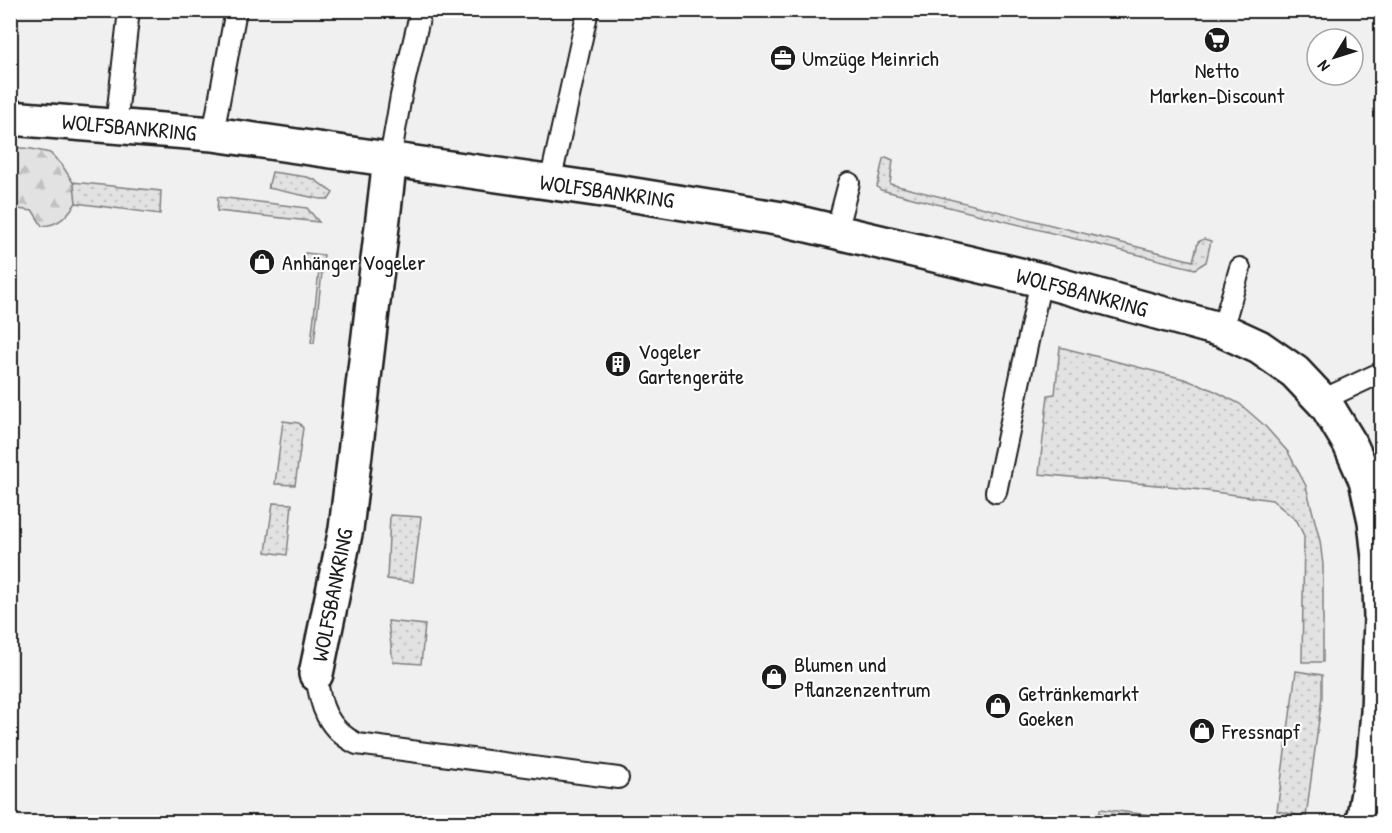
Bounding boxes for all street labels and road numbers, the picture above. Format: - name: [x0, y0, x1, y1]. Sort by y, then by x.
- street label: WOLFSBANKRING: [61, 106, 198, 148]
- street label: WOLFSBANKRING: [538, 167, 676, 215]
- street label: WOLFSBANKRING: [1013, 260, 1151, 324]
- street label: WOLFSBANKRING: [304, 526, 360, 664]

